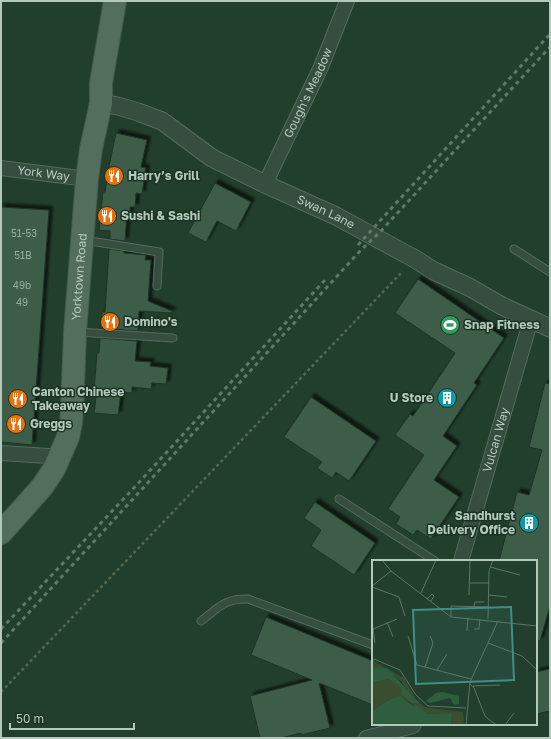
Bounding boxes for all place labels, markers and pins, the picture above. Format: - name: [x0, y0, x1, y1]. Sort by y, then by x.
- restaurant icon: Harry’s Grill: [103, 165, 125, 187]
- place label: Harry’s Grill: [128, 168, 199, 183]
- restaurant icon: Sushi & Sashi: [96, 205, 118, 227]
- place label: Sushi & Sashi: [121, 208, 200, 223]
- restaurant icon: Domino's: [99, 311, 121, 333]
- place label: Domino's: [124, 314, 178, 329]
- sports icon: Snap Fitness: [439, 314, 461, 336]
- place label: Snap Fitness: [464, 317, 540, 332]
- place label: Canton Chinese Takeaway: [32, 384, 124, 413]
- building icon: U Store: [436, 387, 458, 409]
- restaurant icon: Canton Chinese Takeaway: [7, 388, 29, 410]
- place label: U Store: [390, 390, 433, 405]
- restaurant icon: Greggs: [5, 413, 27, 435]
- place label: Greggs: [30, 416, 72, 431]
- place label: Sandhurst Delivery Office: [427, 508, 515, 537]
- building icon: Sandhurst Delivery Office: [518, 512, 540, 534]

